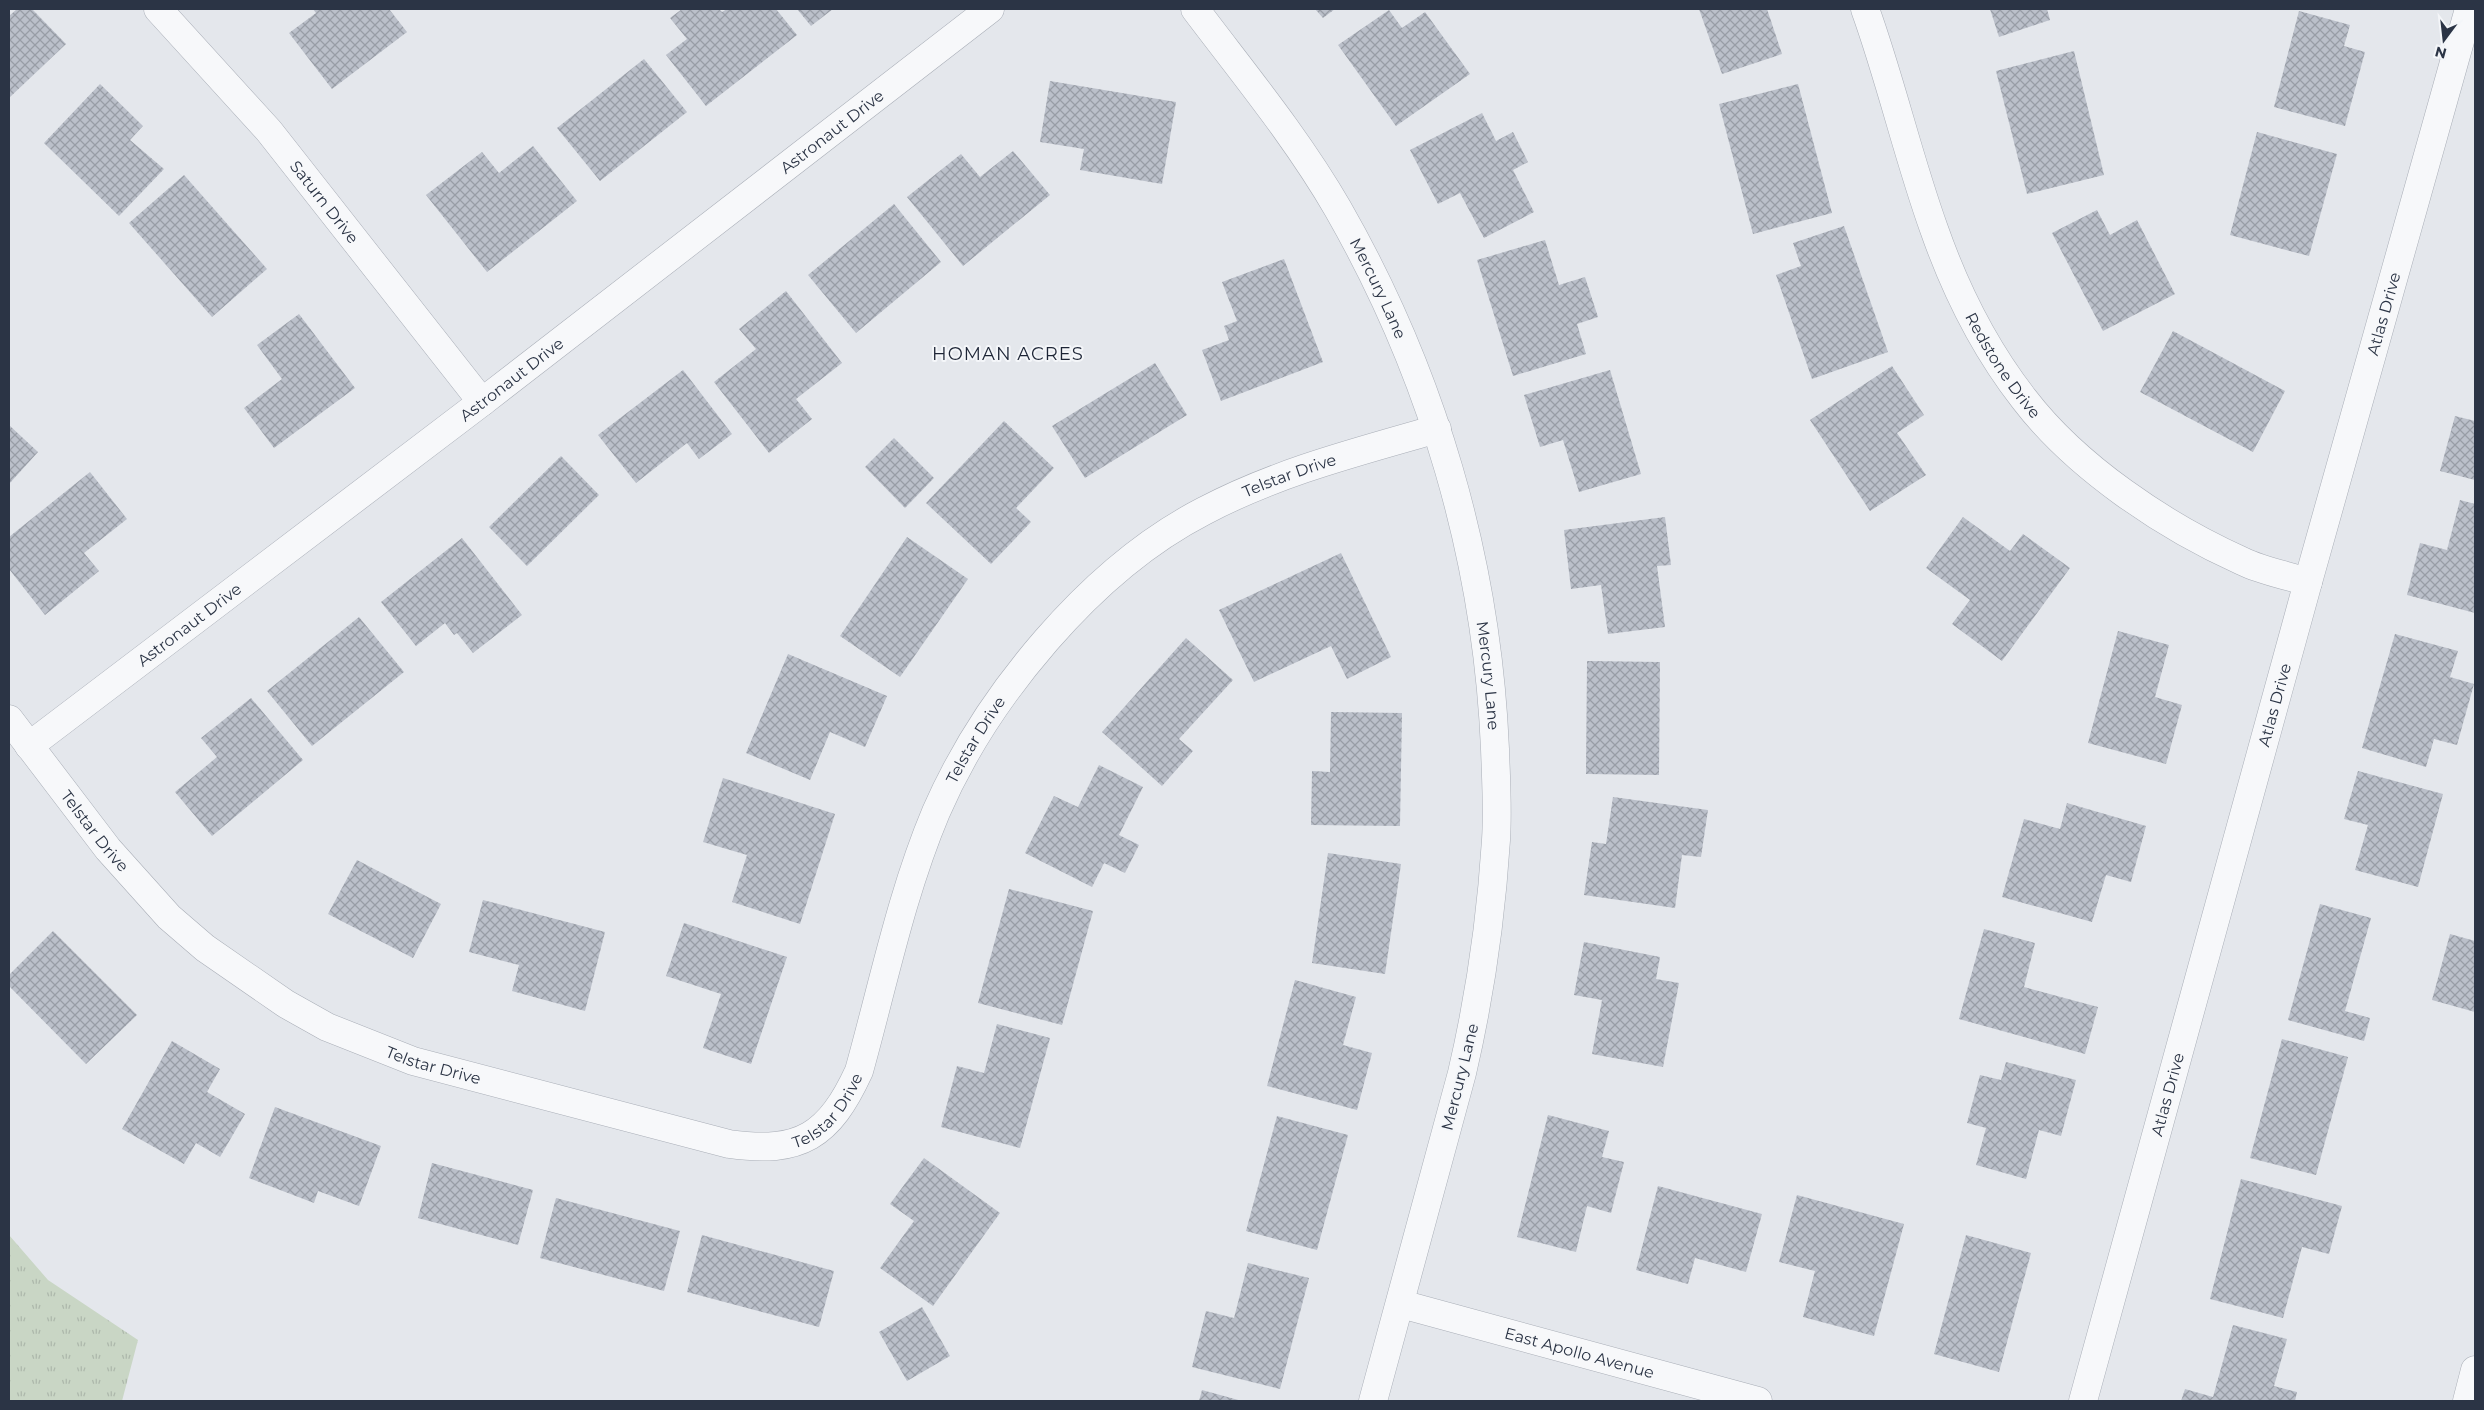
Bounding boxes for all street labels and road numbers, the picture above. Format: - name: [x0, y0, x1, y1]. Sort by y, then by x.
- street label: Astronaut Drive: [776, 85, 887, 177]
- street label: Saturn Drive: [286, 157, 363, 247]
- street label: Mercury Lane: [1346, 234, 1411, 341]
- street label: Atlas Drive: [2363, 270, 2404, 358]
- street label: Redstone Drive: [1962, 309, 2045, 422]
- street label: Astronaut Drive: [456, 333, 567, 425]
- street label: Telstar Drive: [1239, 449, 1338, 501]
- street label: Astronaut Drive: [133, 579, 245, 670]
- street label: Mercury Lane: [1473, 620, 1504, 731]
- street label: Atlas Drive: [2254, 661, 2295, 749]
- street label: Telstar Drive: [942, 692, 1009, 786]
- street label: Telstar Drive: [57, 786, 133, 875]
- street label: Mercury Lane: [1438, 1022, 1482, 1132]
- street label: Telstar Drive: [383, 1042, 483, 1088]
- street label: Atlas Drive: [2147, 1051, 2188, 1138]
- street label: Telstar Drive: [789, 1070, 866, 1152]
- street label: East Apollo Avenue: [1503, 1323, 1656, 1382]

